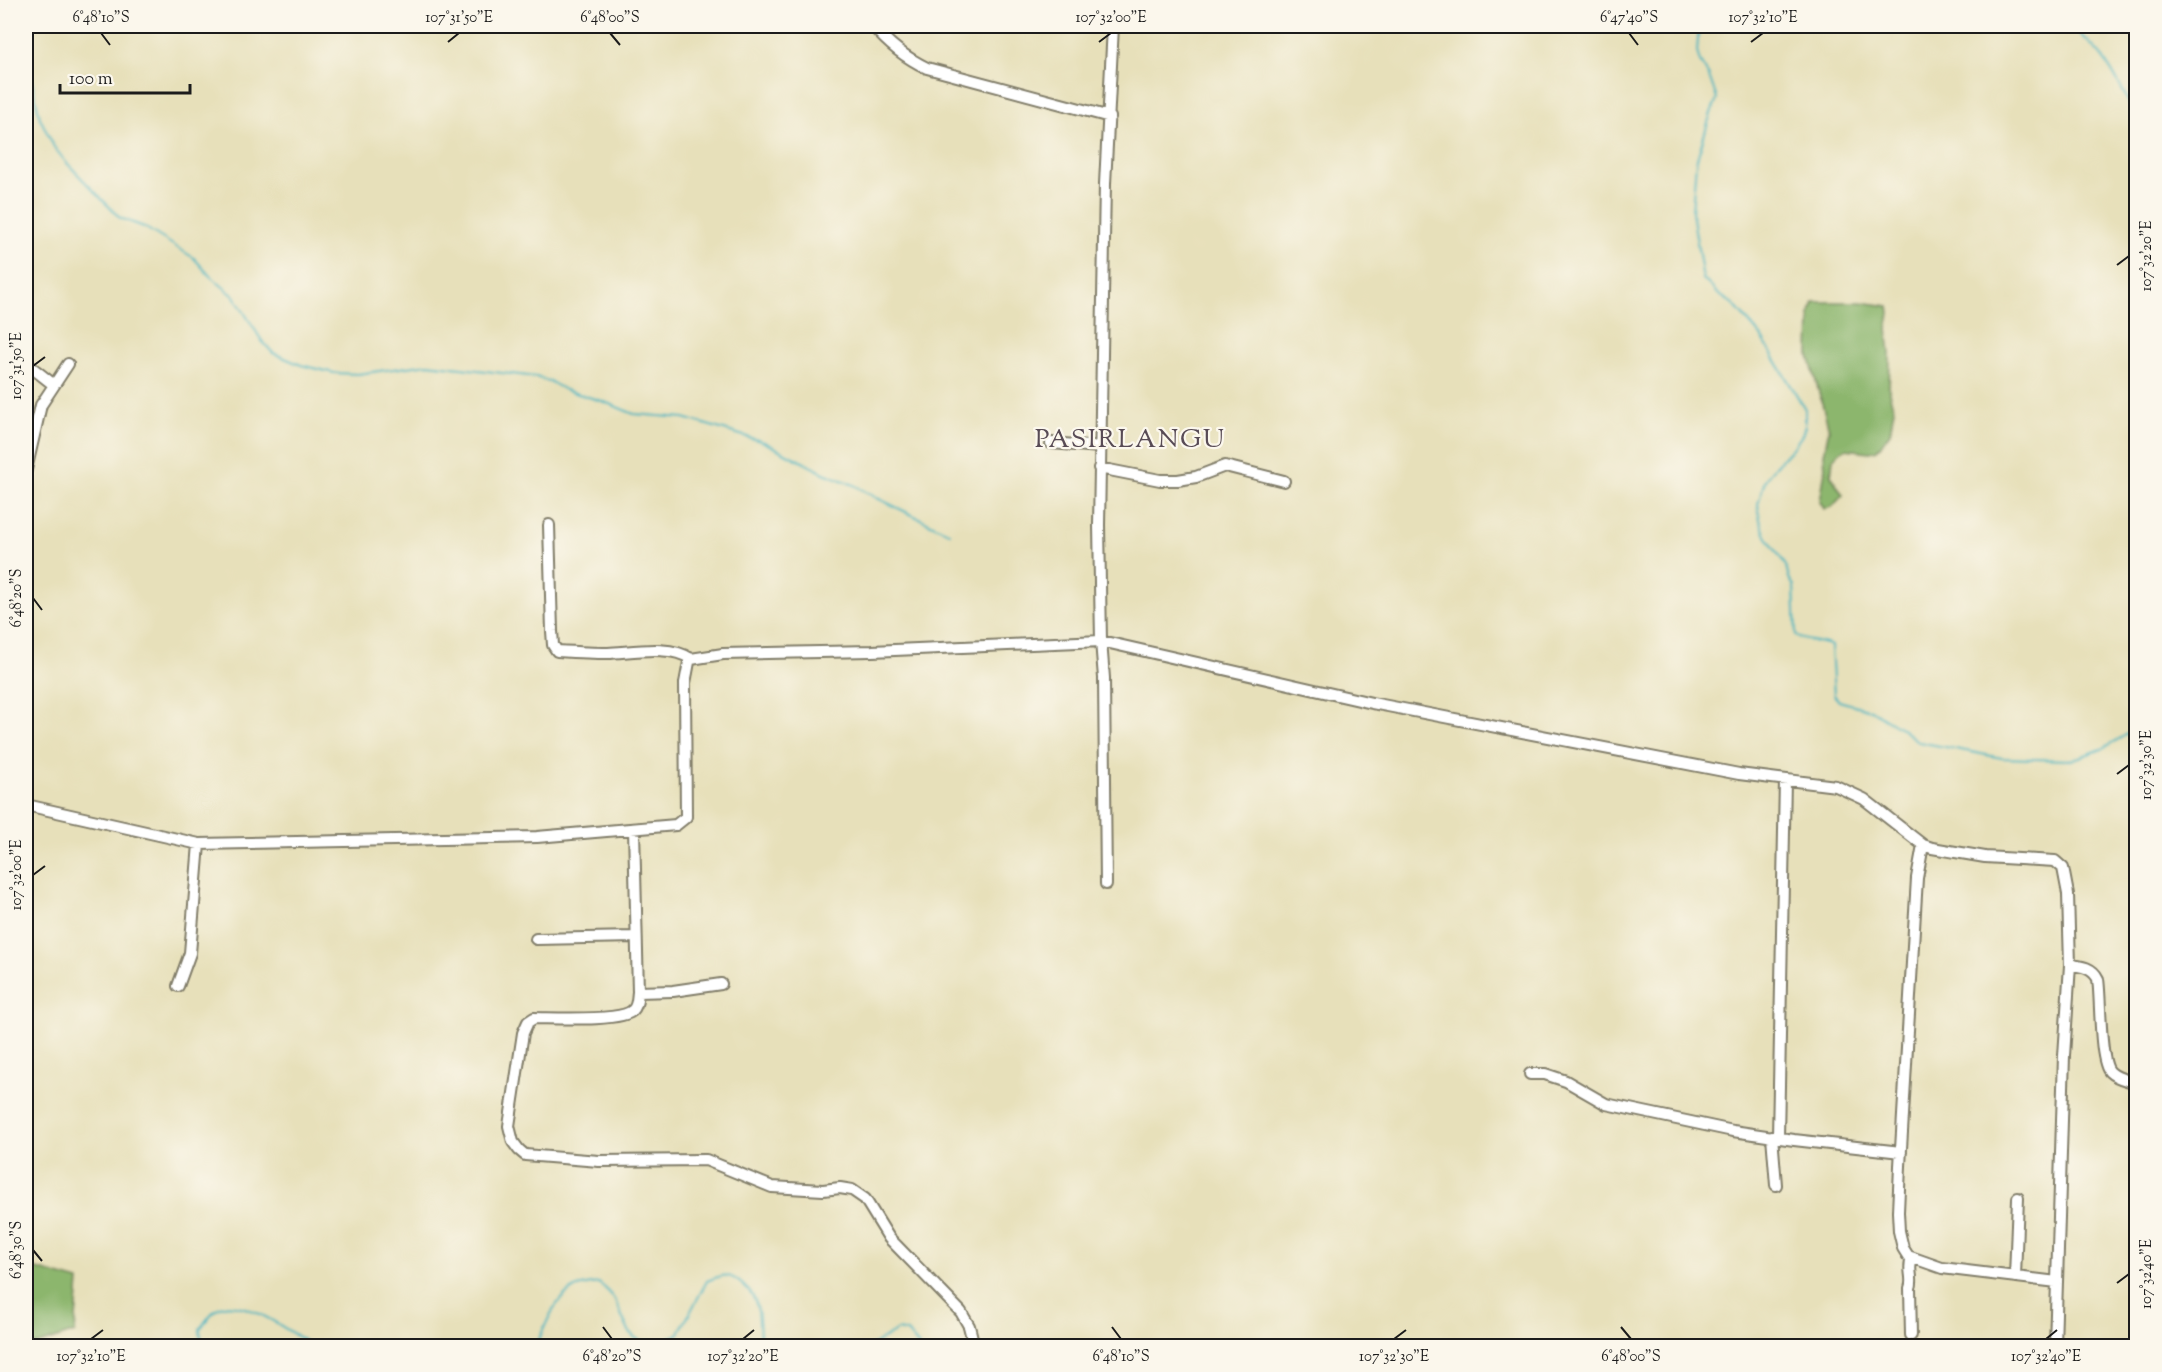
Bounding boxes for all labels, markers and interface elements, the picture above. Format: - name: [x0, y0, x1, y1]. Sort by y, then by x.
- text: 6°48'10"S: [72, 8, 130, 29]
- text: 107°31'50"E: [425, 8, 493, 29]
- text: 6°48'00"S: [580, 8, 640, 29]
- text: 107°32'00"E: [1075, 8, 1147, 29]
- text: 6°47'40"S: [1600, 8, 1658, 29]
- text: 107°32'10"E: [1729, 8, 1797, 29]
- scale bar: [60, 57, 190, 95]
- text: 100 m: [69, 67, 113, 93]
- text: 107°32'20"E: [2137, 221, 2158, 291]
- text: 107°31'50"E: [7, 332, 28, 400]
- district label: PASIRLANGU: [1035, 422, 1225, 459]
- text: 6°48'20"S: [7, 568, 28, 628]
- text: 107°32'30"E: [2137, 730, 2158, 800]
- text: 107°32'00"E: [7, 839, 28, 911]
- text: 6°48'30"S: [7, 1221, 28, 1279]
- text: 107°32'40"E: [2137, 1239, 2158, 1309]
- text: 107°32'10"E: [57, 1347, 125, 1368]
- text: 6°48'20"S: [582, 1347, 642, 1368]
- text: 107°32'20"E: [708, 1347, 778, 1368]
- text: 6°48'10"S: [1092, 1347, 1150, 1368]
- text: 107°32'30"E: [1359, 1347, 1429, 1368]
- text: 6°48'00"S: [1601, 1347, 1661, 1368]
- text: 107°32'40"E: [2011, 1347, 2081, 1368]

